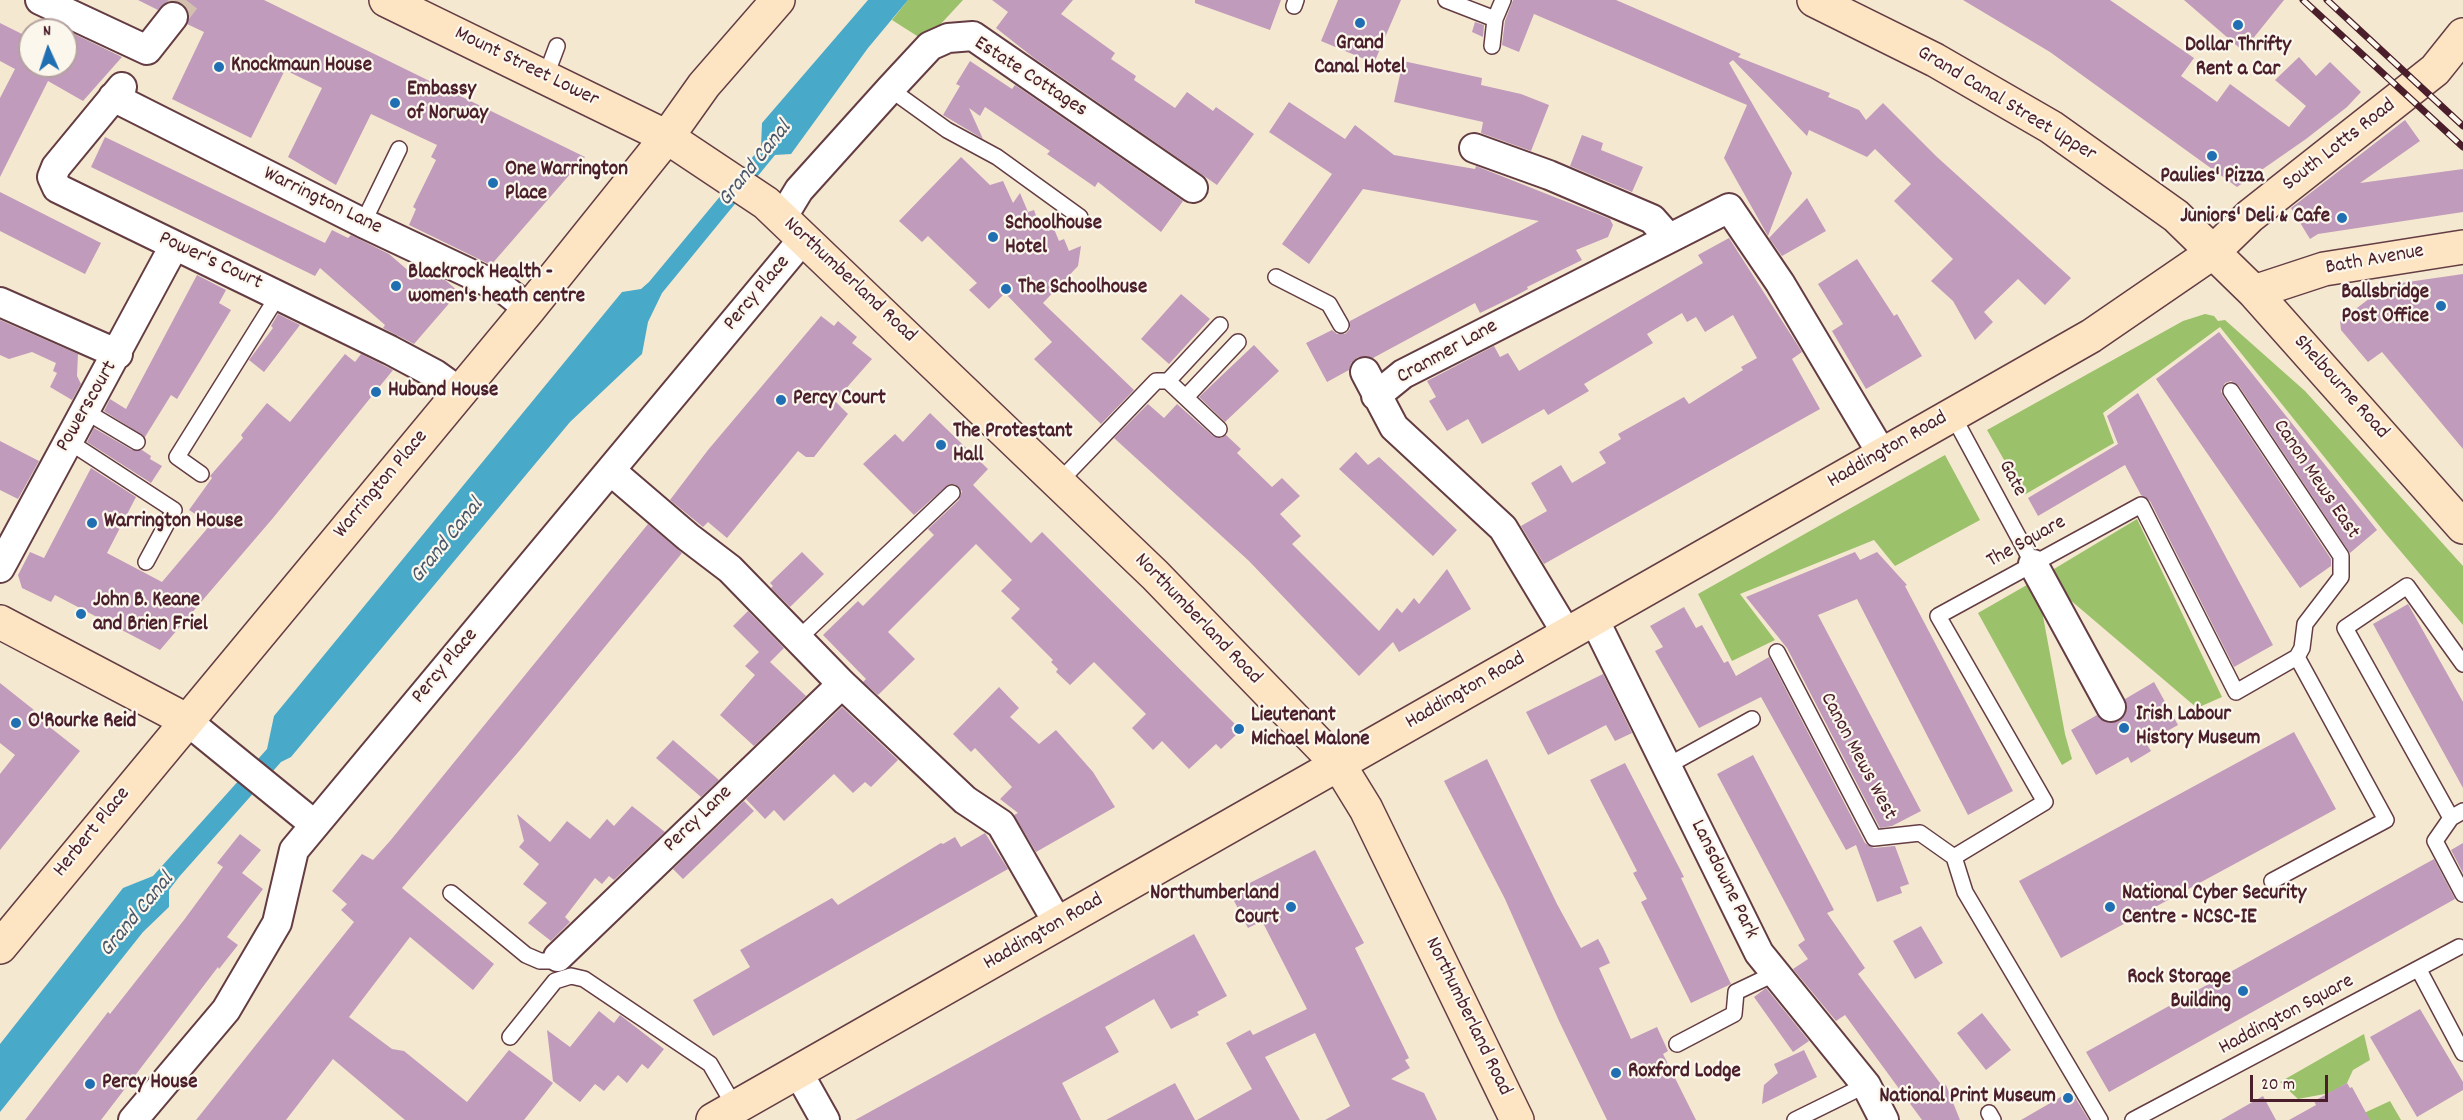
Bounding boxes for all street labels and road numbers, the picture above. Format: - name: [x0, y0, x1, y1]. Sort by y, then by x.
- street label: Mount Street Lower: [450, 22, 602, 114]
- street label: Estate Cottages: [969, 32, 1091, 124]
- street label: Grand Canal Street Upper: [1912, 42, 2100, 168]
- street label: South Lotts Road: [2279, 94, 2401, 198]
- street label: Warrington Lane: [258, 162, 386, 242]
- street label: Northumberland Road: [777, 213, 921, 349]
- street label: Power's Court: [154, 227, 266, 297]
- street label: Bath Avenue: [2324, 240, 2426, 282]
- street label: Percy Place: [719, 251, 797, 337]
- street label: Cranmer Lane: [1393, 315, 1503, 391]
- street label: Shelbourne Road: [2287, 331, 2393, 445]
- street label: Powerscourt: [52, 357, 124, 457]
- street label: Haddington Road: [1824, 407, 1952, 495]
- street label: Canon Mews East: [2266, 416, 2364, 544]
- street label: Warrington Place: [329, 426, 435, 544]
- street label: Gate: [1991, 457, 2031, 501]
- street label: The Square: [1983, 511, 2071, 575]
- street label: Northumberland Road: [1128, 549, 1266, 691]
- street label: Percy Place: [407, 624, 485, 710]
- street label: Haddington Road: [1402, 648, 1530, 736]
- street label: Canon Mews West: [1813, 689, 1901, 825]
- street label: Percy Lane: [659, 781, 739, 859]
- street label: Herbert Place: [49, 783, 137, 883]
- street label: Lansdowne Park: [1683, 816, 1763, 944]
- street label: Haddington Road: [980, 889, 1108, 977]
- street label: Northumberland Road: [1418, 934, 1516, 1100]
- street label: Haddington Square: [2215, 970, 2359, 1062]

